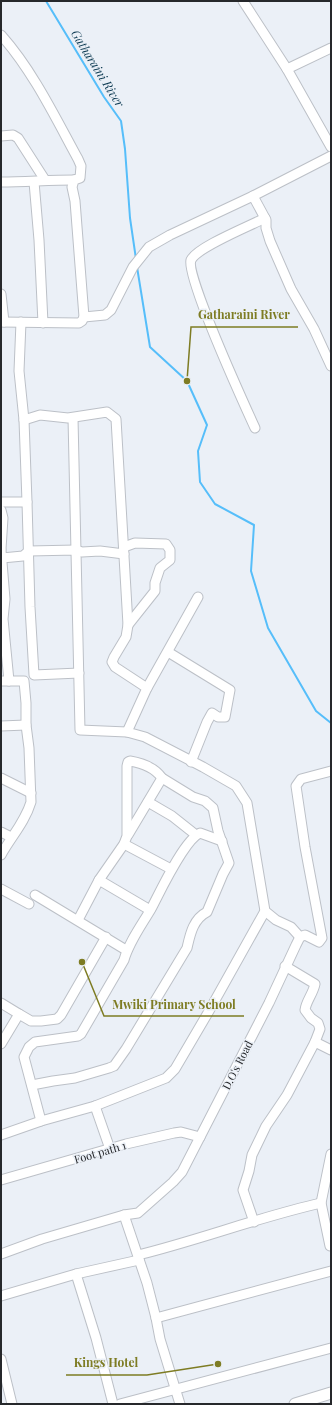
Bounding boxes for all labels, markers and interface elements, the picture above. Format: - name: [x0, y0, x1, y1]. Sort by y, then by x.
- water label: Gatharaini River: [68, 26, 129, 110]
- callout: Gatharaini River: [191, 303, 298, 327]
- text: Gatharaini River: [198, 306, 290, 322]
- callout: Mwiki Primary School: [104, 992, 244, 1016]
- text: Mwiki Primary School: [112, 996, 236, 1012]
- street label: D.O's Road: [218, 1037, 256, 1092]
- street label: Foot path 1: [72, 1137, 128, 1167]
- callout: Kings Hotel: [66, 1351, 147, 1375]
- text: Kings Hotel: [74, 1354, 139, 1370]

